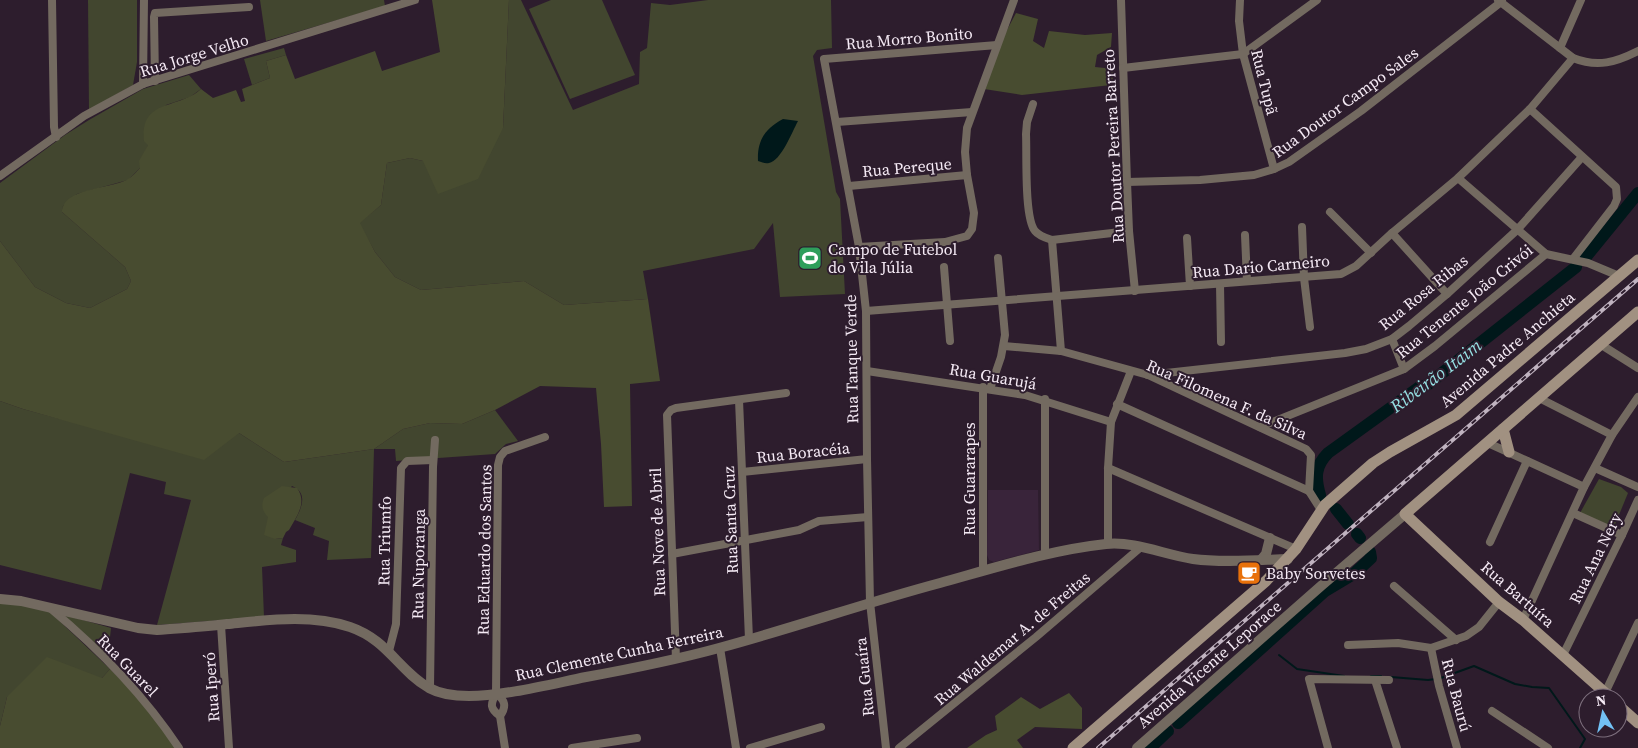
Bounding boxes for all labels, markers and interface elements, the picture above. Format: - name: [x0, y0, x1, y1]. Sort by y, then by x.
- street label: Rua Morro Bonito: [845, 21, 974, 55]
- street label: Rua Jorge Velho: [137, 28, 251, 82]
- street label: Rua Doutor Campo Sales: [1267, 41, 1423, 163]
- street label: Rua Tupã: [1246, 47, 1284, 118]
- street label: Rua Doutor Pereira Barreto: [1097, 48, 1129, 244]
- street label: Rua Pereque: [861, 152, 953, 182]
- place label: Campo de Futebol do Vila Júlia: [828, 238, 957, 278]
- street label: Rua Tenente João Crivói: [1391, 239, 1537, 363]
- sports icon: Campo de Futebol do Vila Júlia: [797, 245, 823, 271]
- street label: Rua Dario Carneiro: [1191, 249, 1331, 283]
- street label: Rua Rosa Ribas: [1374, 249, 1472, 335]
- street label: Avenida Padre Anchieta: [1435, 285, 1580, 412]
- street label: Rua Tanque Verde: [839, 294, 863, 424]
- water label: Ribeirão Itaim: [1384, 333, 1487, 419]
- street label: Rua Filomena F. da Silva: [1143, 354, 1312, 445]
- street label: Rua Guarujá: [948, 357, 1039, 395]
- street label: Rua Guararapes: [958, 422, 980, 536]
- street label: Rua Boracéia: [755, 436, 852, 468]
- street label: Rua Eduardo dos Santos: [472, 464, 496, 636]
- street label: Rua Santa Cruz: [717, 466, 743, 574]
- street label: Rua Nove de Abril: [644, 467, 670, 597]
- street label: Rua Triumfo: [372, 496, 396, 586]
- street label: Rua Nuporanga: [406, 508, 430, 619]
- street label: Rua Ana Nery: [1564, 508, 1627, 607]
- street label: Rua Bartuíra: [1477, 556, 1560, 633]
- cafe icon: Baby Sorvetes: [1236, 560, 1262, 586]
- place label: Baby Sorvetes: [1266, 562, 1365, 584]
- street label: Rua Waldemar A. de Freitas: [929, 566, 1095, 710]
- street label: Avenida Vicente Leporace: [1132, 595, 1286, 733]
- street label: Rua Clemente Cunha Ferreira: [513, 620, 726, 686]
- street label: Rua Guarel: [93, 629, 164, 701]
- street label: Rua Guaíra: [849, 636, 879, 718]
- street label: Rua Iperó: [198, 651, 224, 723]
- street label: Rua Baurú: [1437, 656, 1477, 734]
- north arrow: [1578, 688, 1628, 738]
- text: N: [1594, 689, 1608, 711]

